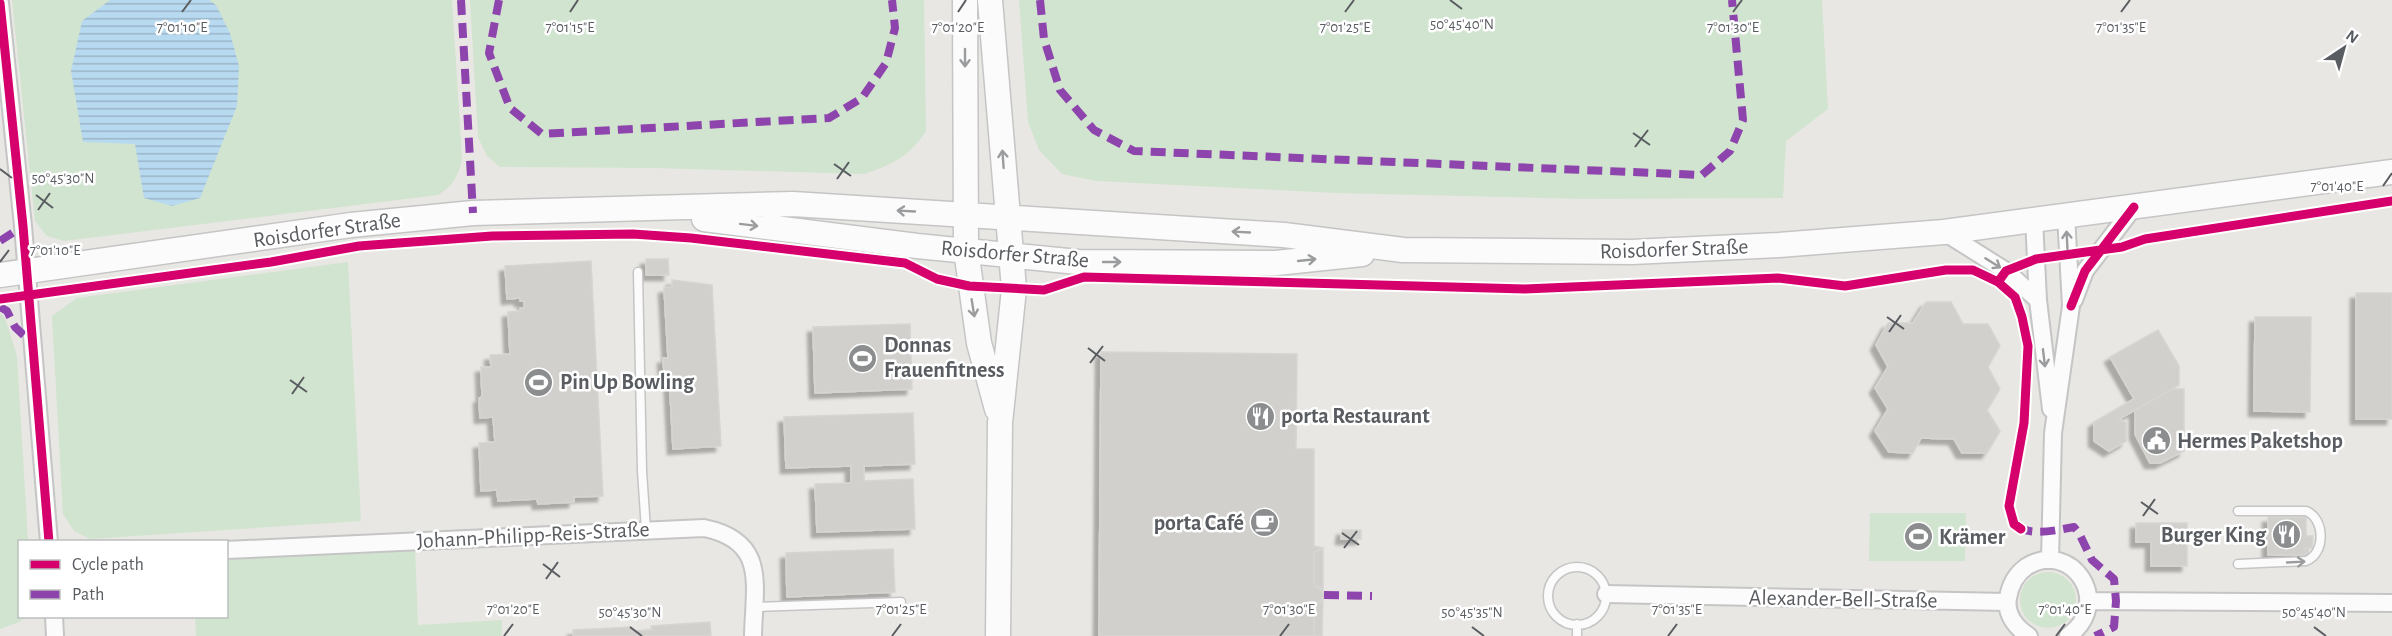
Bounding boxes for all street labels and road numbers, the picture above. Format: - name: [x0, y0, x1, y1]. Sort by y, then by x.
- street label: Roisdorfer Straße: [252, 209, 402, 251]
- street label: Roisdorfer Straße: [1599, 235, 1749, 263]
- street label: Roisdorfer Straße: [940, 237, 1090, 271]
- street label: Johann-Philipp-Reis-Straße: [416, 518, 650, 552]
- street label: Alexander-Bell-Straße: [1748, 586, 1938, 612]

